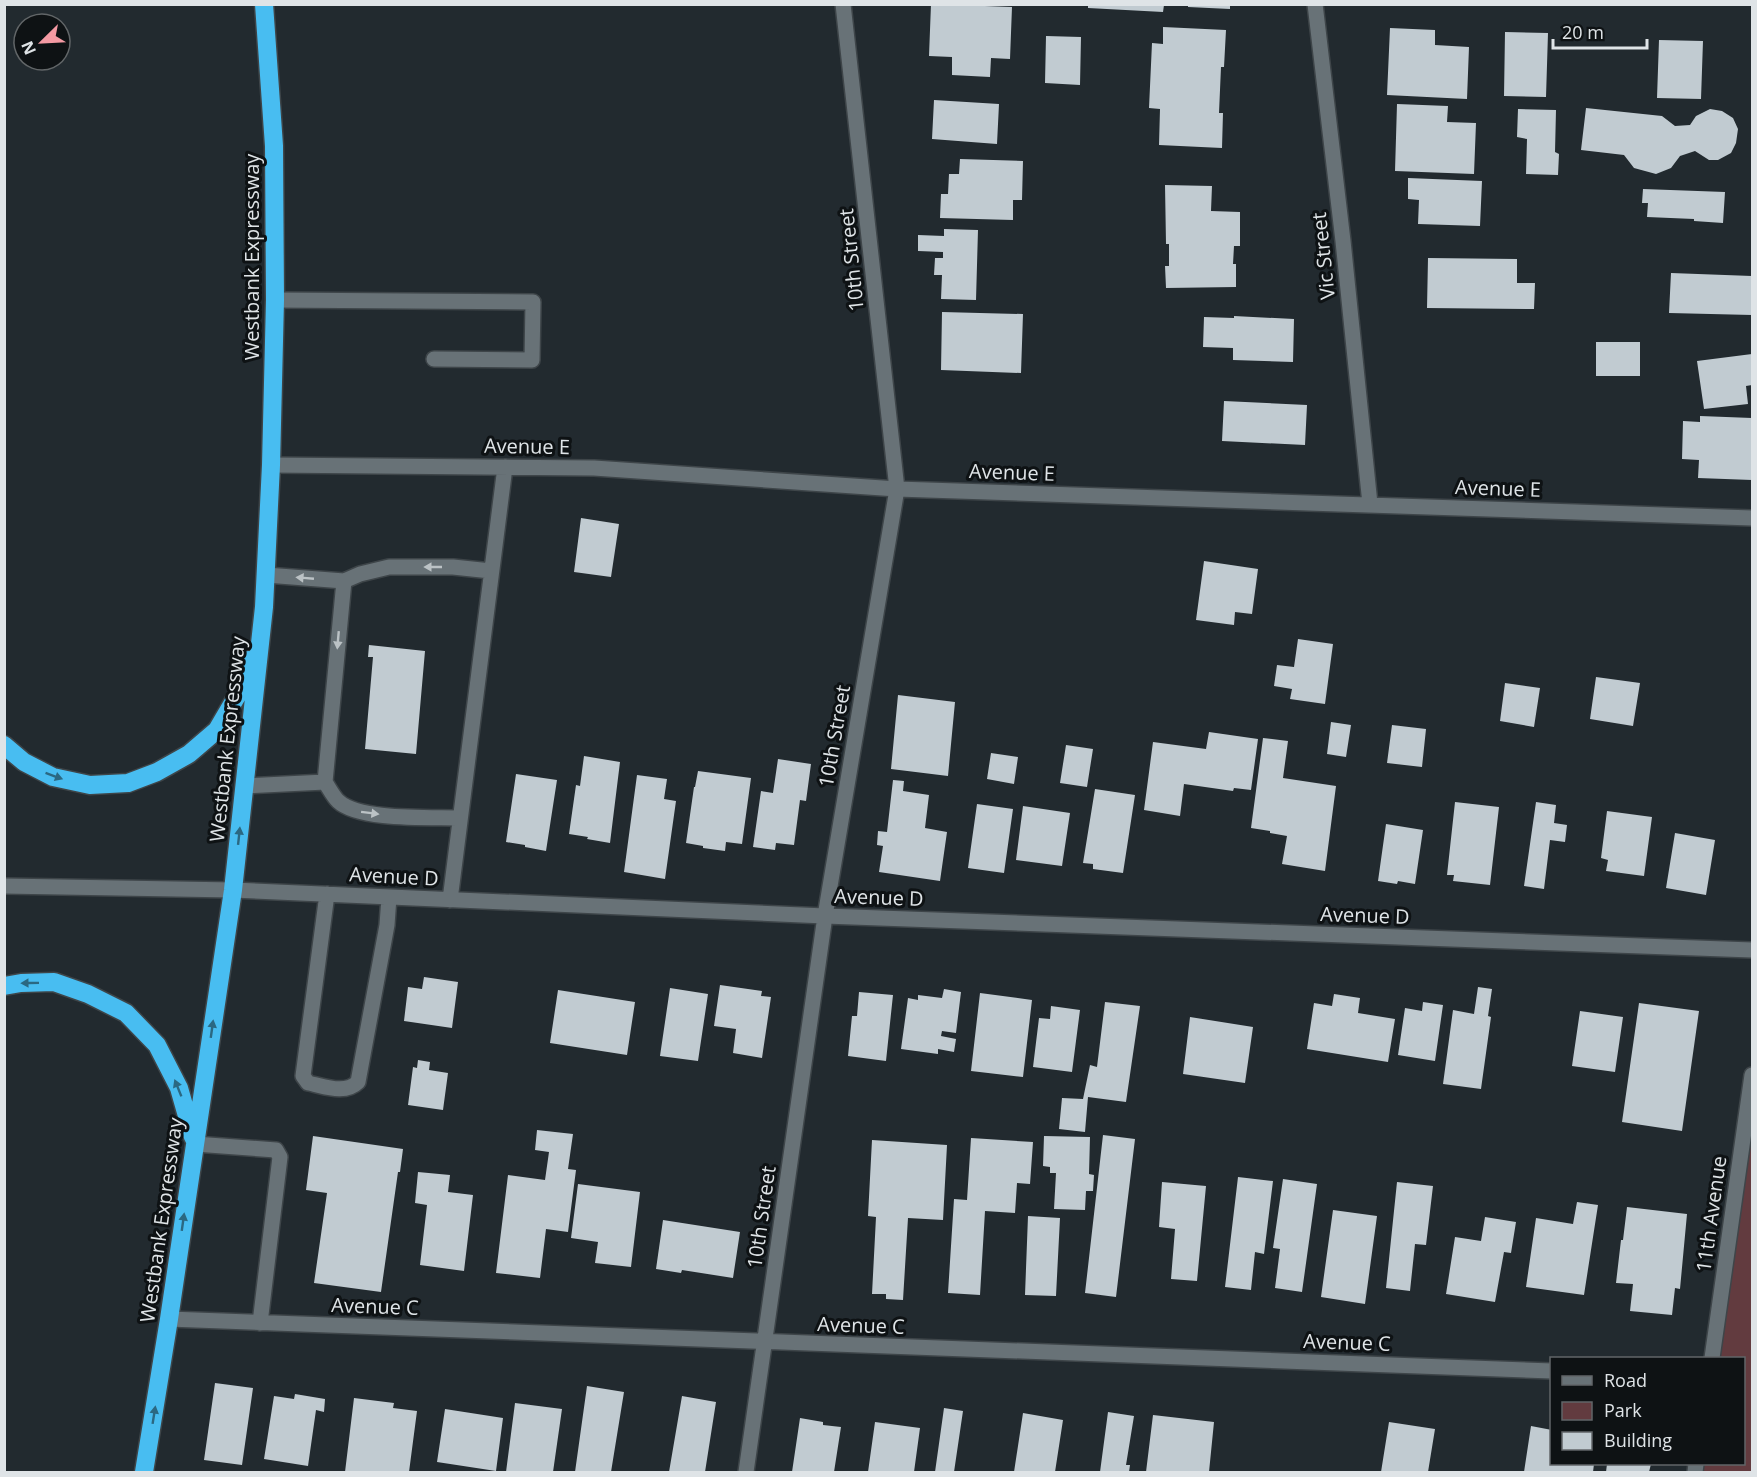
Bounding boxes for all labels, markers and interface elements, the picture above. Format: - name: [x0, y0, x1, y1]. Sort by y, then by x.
- north arrow: [12, 12, 72, 72]
- scale bar: [1553, 12, 1648, 50]
- text: 20 m: [1562, 20, 1604, 44]
- text: N: [16, 38, 41, 59]
- street label: Westbank Expressway: [238, 153, 265, 360]
- street label: 10th Street: [832, 207, 870, 313]
- street label: Vic Street: [1305, 211, 1341, 301]
- street label: Avenue E: [484, 432, 570, 460]
- street label: Avenue E: [969, 457, 1055, 487]
- street label: Avenue E: [1455, 473, 1541, 503]
- one-way arrow: [423, 562, 442, 572]
- one-way arrow: [295, 573, 314, 583]
- one-way arrow: [333, 630, 343, 649]
- street label: Westbank Expressway: [203, 634, 251, 843]
- street label: 10th Street: [812, 683, 856, 789]
- one-way arrow: [45, 771, 63, 781]
- one-way arrow: [361, 808, 380, 818]
- one-way arrow: [234, 826, 244, 845]
- street label: Avenue D: [349, 860, 439, 892]
- street label: Avenue D: [834, 882, 924, 912]
- street label: Avenue D: [1320, 900, 1410, 930]
- one-way arrow: [20, 978, 39, 987]
- one-way arrow: [208, 1020, 217, 1039]
- one-way arrow: [173, 1079, 183, 1097]
- street label: Westbank Expressway: [133, 1115, 189, 1324]
- street label: 11th Avenue: [1689, 1154, 1733, 1274]
- street label: 10th Street: [740, 1164, 782, 1270]
- one-way arrow: [179, 1212, 188, 1231]
- street label: Avenue C: [331, 1291, 419, 1321]
- street label: Avenue C: [817, 1310, 905, 1340]
- street label: Avenue C: [1303, 1327, 1391, 1357]
- legend: [1550, 1357, 1745, 1465]
- text: Road: [1604, 1368, 1647, 1392]
- text: Park: [1604, 1398, 1642, 1422]
- one-way arrow: [149, 1405, 158, 1424]
- text: Building: [1604, 1428, 1672, 1452]

